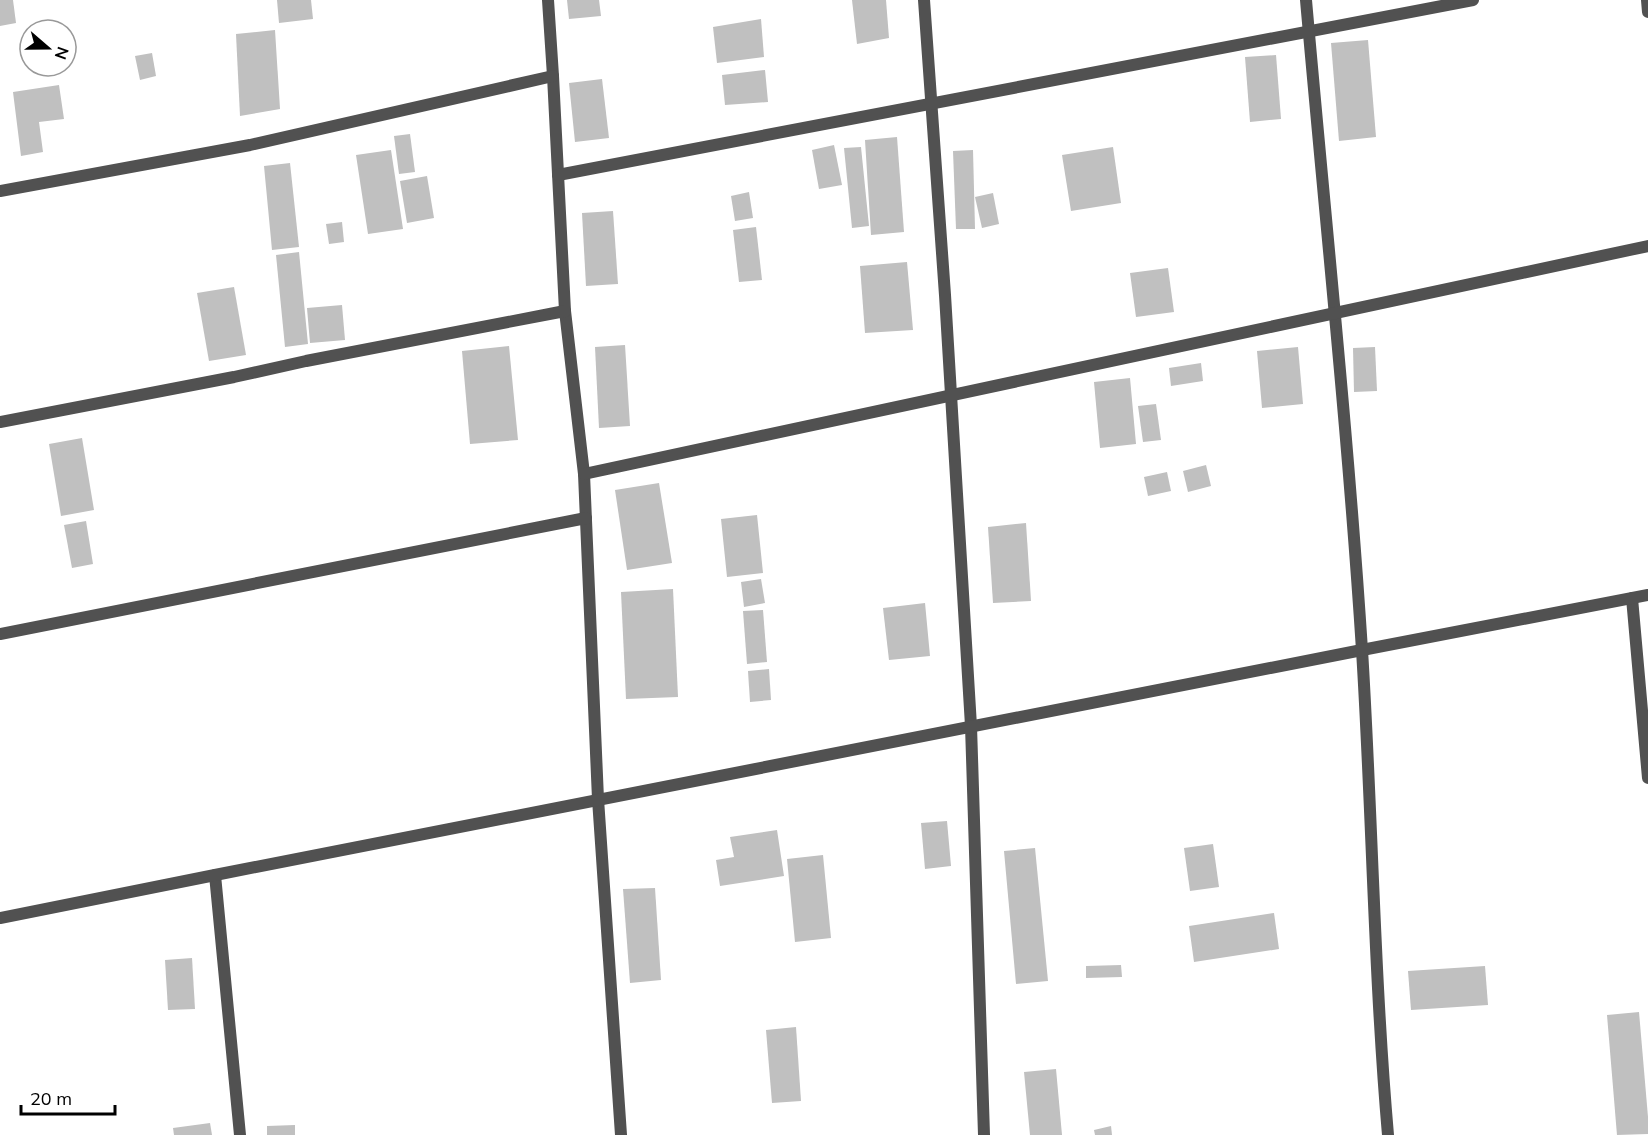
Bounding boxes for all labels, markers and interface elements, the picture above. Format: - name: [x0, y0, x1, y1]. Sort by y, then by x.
- north arrow: [18, 18, 78, 78]
- text: N: [51, 44, 74, 62]
- scale bar: [21, 1078, 116, 1116]
- text: 20 m: [30, 1087, 72, 1110]

